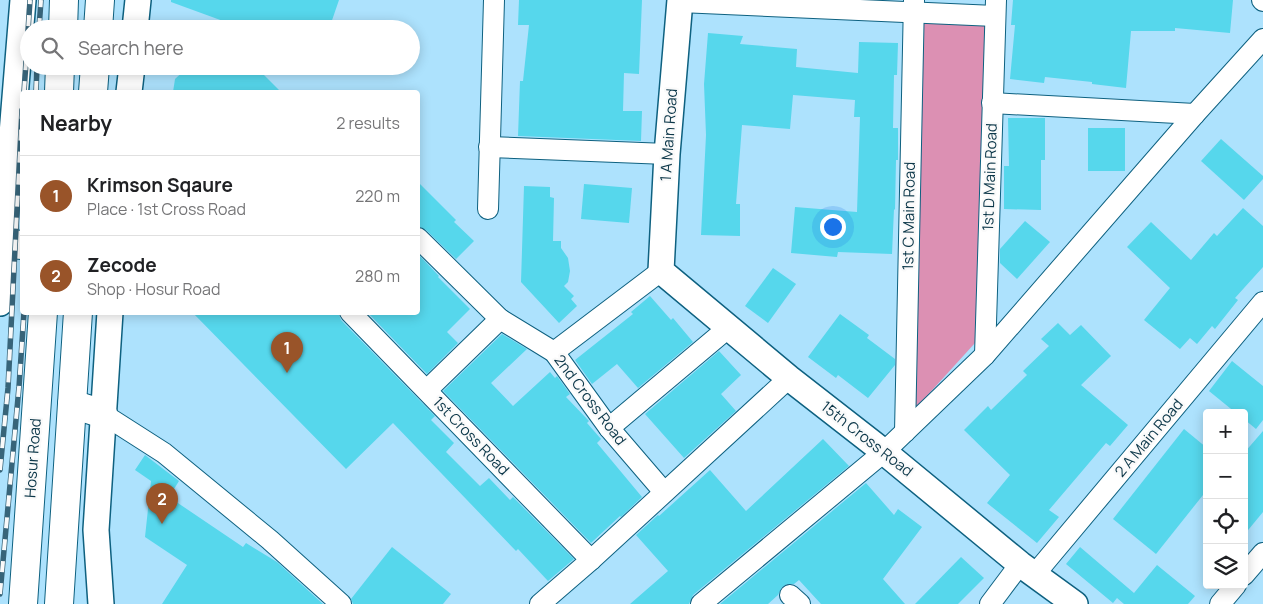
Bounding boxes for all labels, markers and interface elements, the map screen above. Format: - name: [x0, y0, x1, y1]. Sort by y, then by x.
- search box: [20, 20, 420, 75]
- icon: search: [38, 34, 66, 62]
- text: Search here: [78, 35, 184, 61]
- street label: 1 A Main Road: [655, 88, 682, 182]
- text: Nearby: [40, 109, 112, 137]
- text: 2 results: [336, 112, 400, 134]
- street label: 1st D Main Road: [977, 123, 1002, 231]
- street label: 1st C Main Road: [897, 162, 920, 270]
- text: Krimson Sqaure: [87, 172, 233, 198]
- text: 1: [52, 185, 60, 207]
- text: 220 m: [355, 185, 400, 207]
- text: Place · 1st Cross Road: [87, 198, 246, 220]
- your location: [820, 214, 846, 240]
- text: Zecode: [87, 252, 157, 278]
- text: 2: [51, 265, 61, 287]
- text: 280 m: [355, 265, 400, 287]
- text: Shop · Hosur Road: [87, 278, 220, 300]
- pin: 1: [271, 332, 303, 373]
- street label: 2nd Cross Road: [549, 350, 631, 449]
- street label: 1st Cross Road: [428, 392, 514, 480]
- street label: 2 A Main Road: [1110, 394, 1188, 481]
- street label: 15th Cross Road: [817, 396, 918, 481]
- map controls: [1203, 409, 1248, 589]
- button: +: [1203, 409, 1248, 454]
- street label: Hosur Road: [19, 417, 46, 499]
- button: −: [1203, 454, 1248, 499]
- pin: 2: [146, 483, 178, 524]
- button: locate: [1203, 499, 1248, 544]
- button: layers: [1203, 544, 1248, 589]

